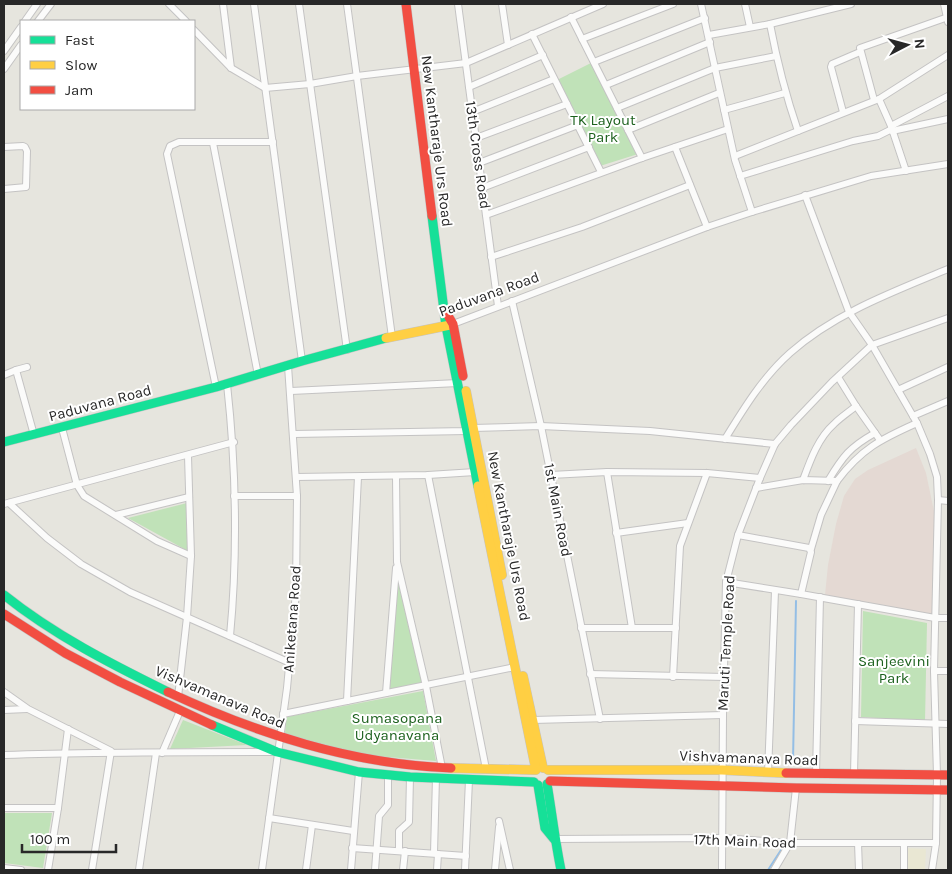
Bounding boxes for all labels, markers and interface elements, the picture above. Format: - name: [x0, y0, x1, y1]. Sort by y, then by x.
- legend: [20, 20, 195, 110]
- north arrow: [882, 20, 932, 70]
- text: Fast: [65, 31, 95, 49]
- text: N: [910, 38, 928, 50]
- street label: New Kantharaje Urs Road: [418, 54, 456, 228]
- text: Slow: [65, 56, 97, 74]
- text: Jam: [65, 81, 93, 99]
- street label: 13th Cross Road: [462, 100, 494, 210]
- park label: TK Layout Park: [570, 111, 636, 146]
- street label: Paduvana Road: [436, 267, 542, 321]
- street label: Paduvana Road: [47, 381, 153, 425]
- street label: New Kantharaje Urs Road: [484, 450, 534, 622]
- street label: 1st Main Road: [540, 462, 576, 558]
- street label: Aniketana Road: [279, 565, 305, 673]
- street label: Maruti Temple Road: [713, 575, 739, 711]
- park label: Sanjeevini Park: [858, 652, 930, 687]
- street label: Vishvamanava Road: [152, 662, 288, 732]
- park label: Sumasopana Udyanavana: [352, 709, 442, 744]
- street label: Vishvamanava Road: [679, 747, 819, 769]
- scale bar: [22, 822, 116, 854]
- text: 100 m: [30, 830, 70, 848]
- street label: 17th Main Road: [693, 830, 797, 852]

